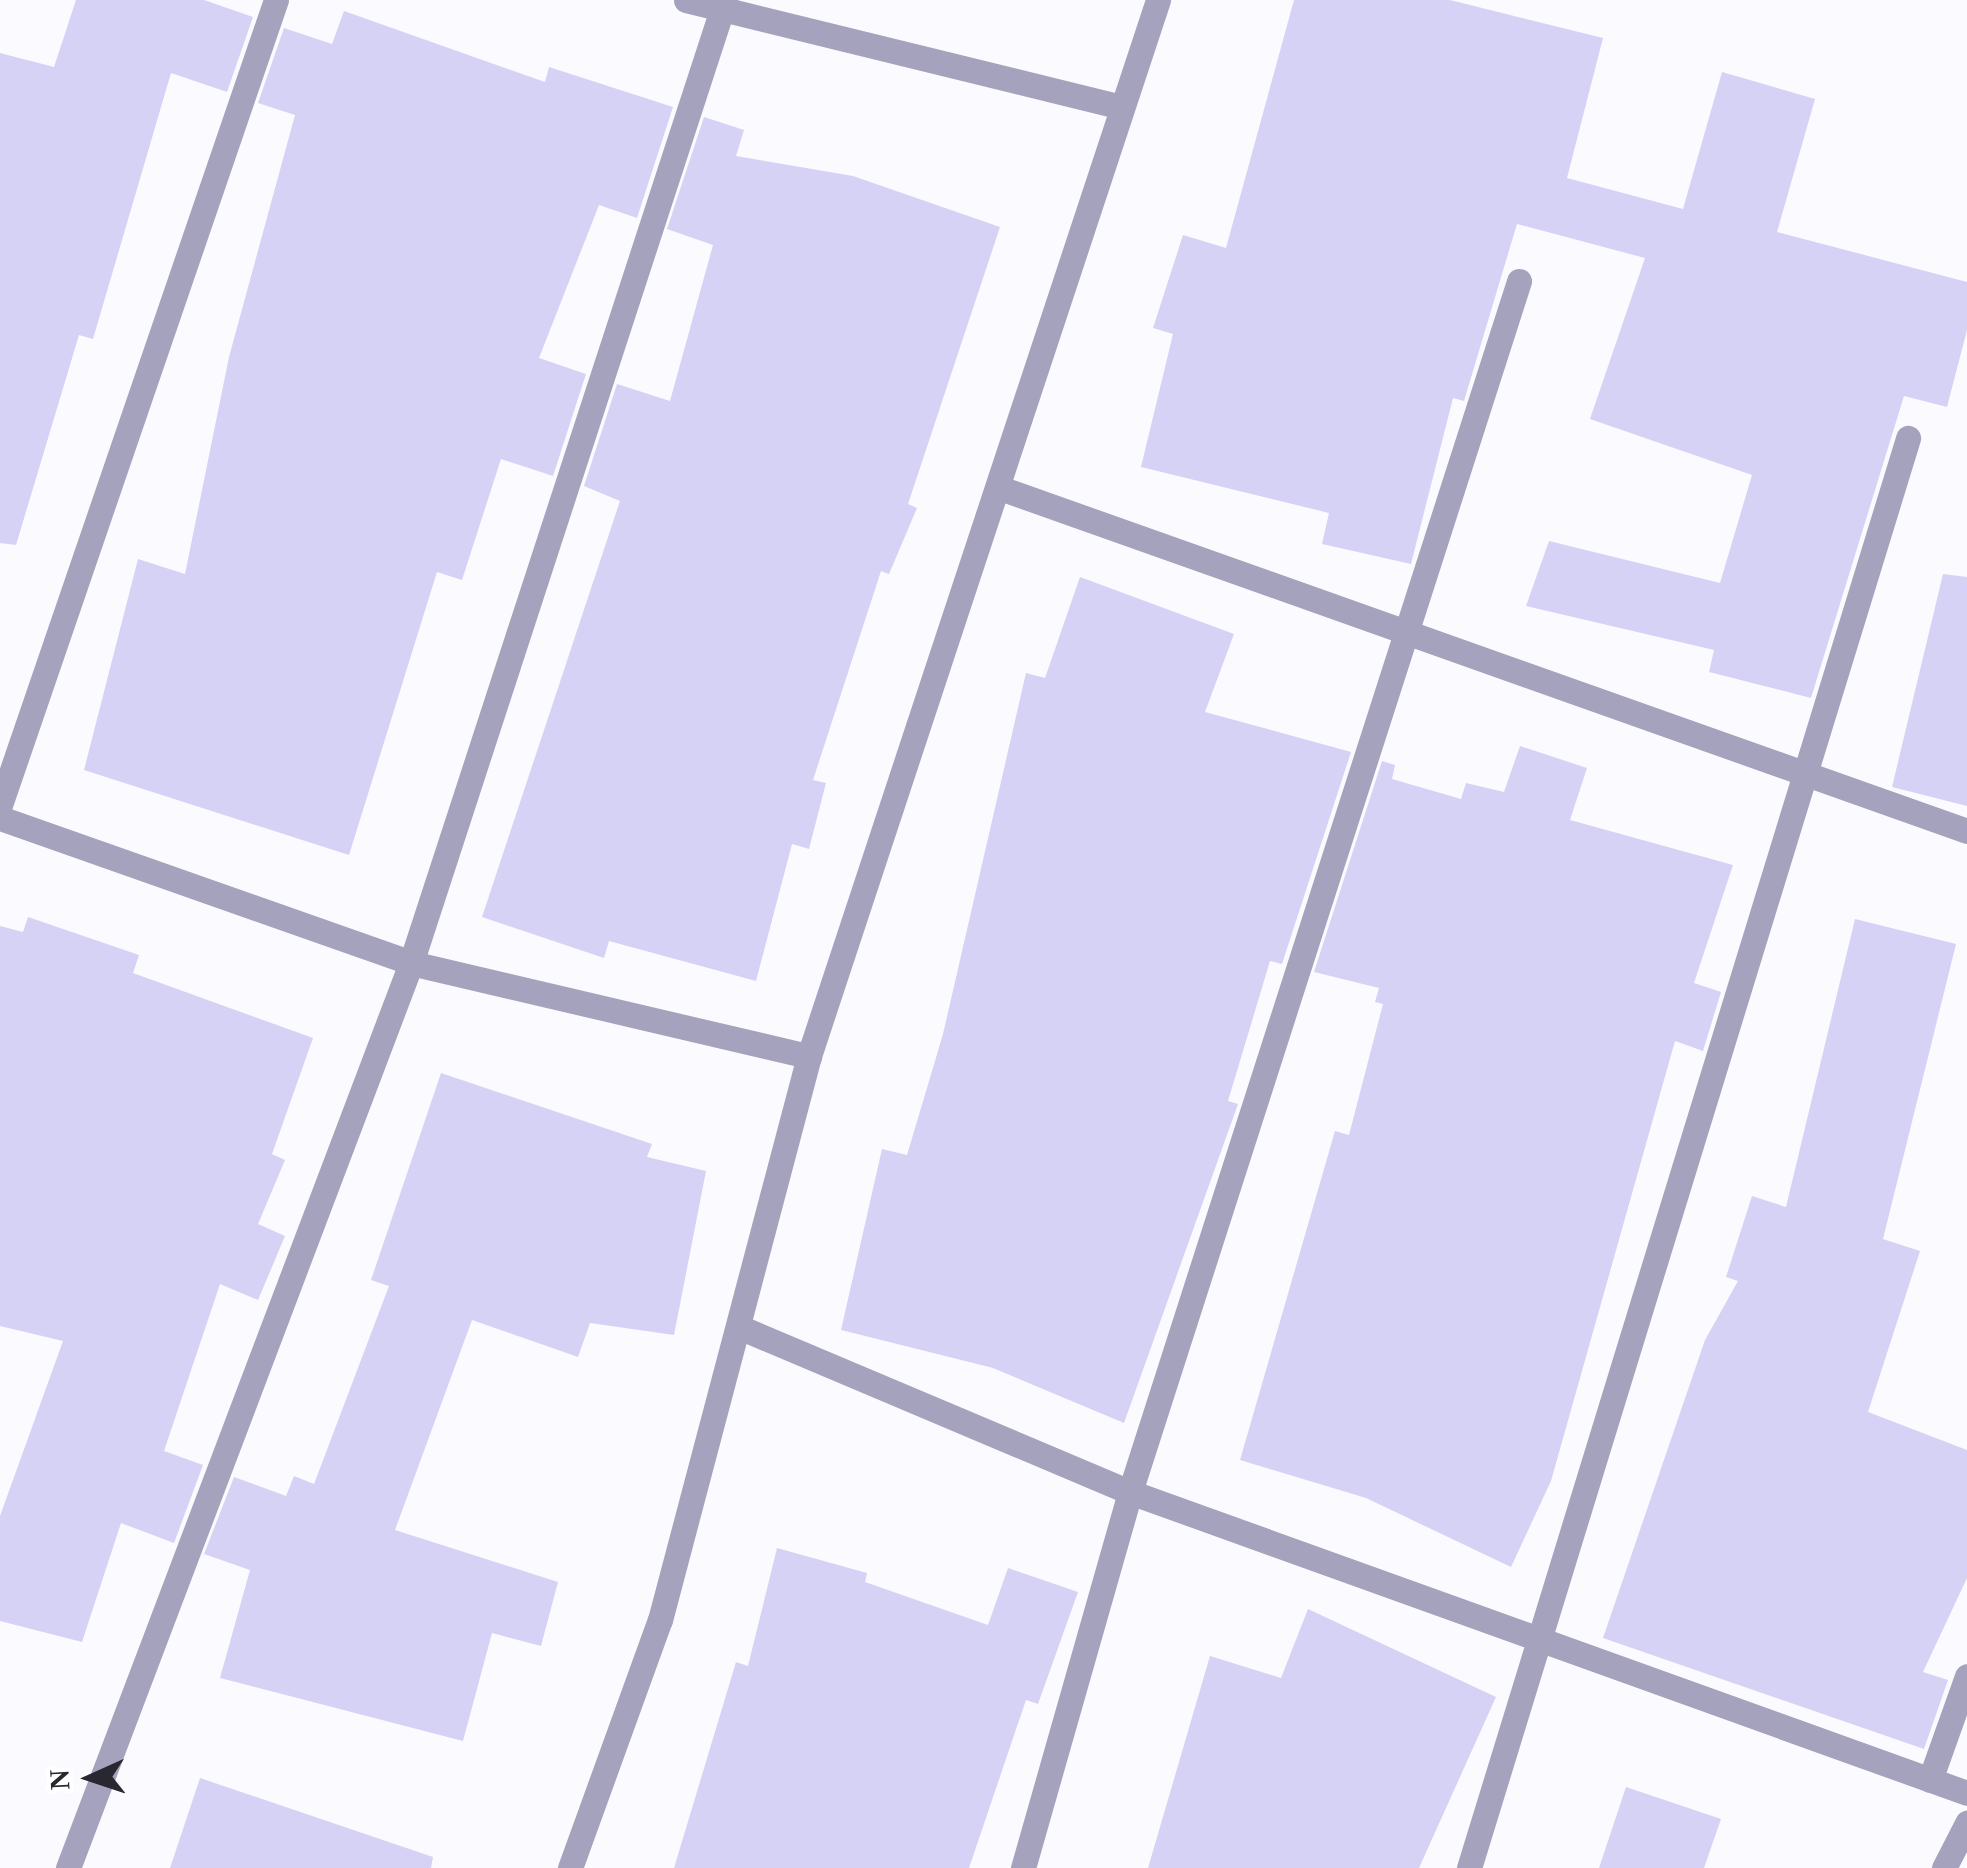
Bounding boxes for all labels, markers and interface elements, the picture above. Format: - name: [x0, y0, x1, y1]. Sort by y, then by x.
- north arrow: [40, 1728, 140, 1828]
- text: N: [44, 1769, 76, 1791]

